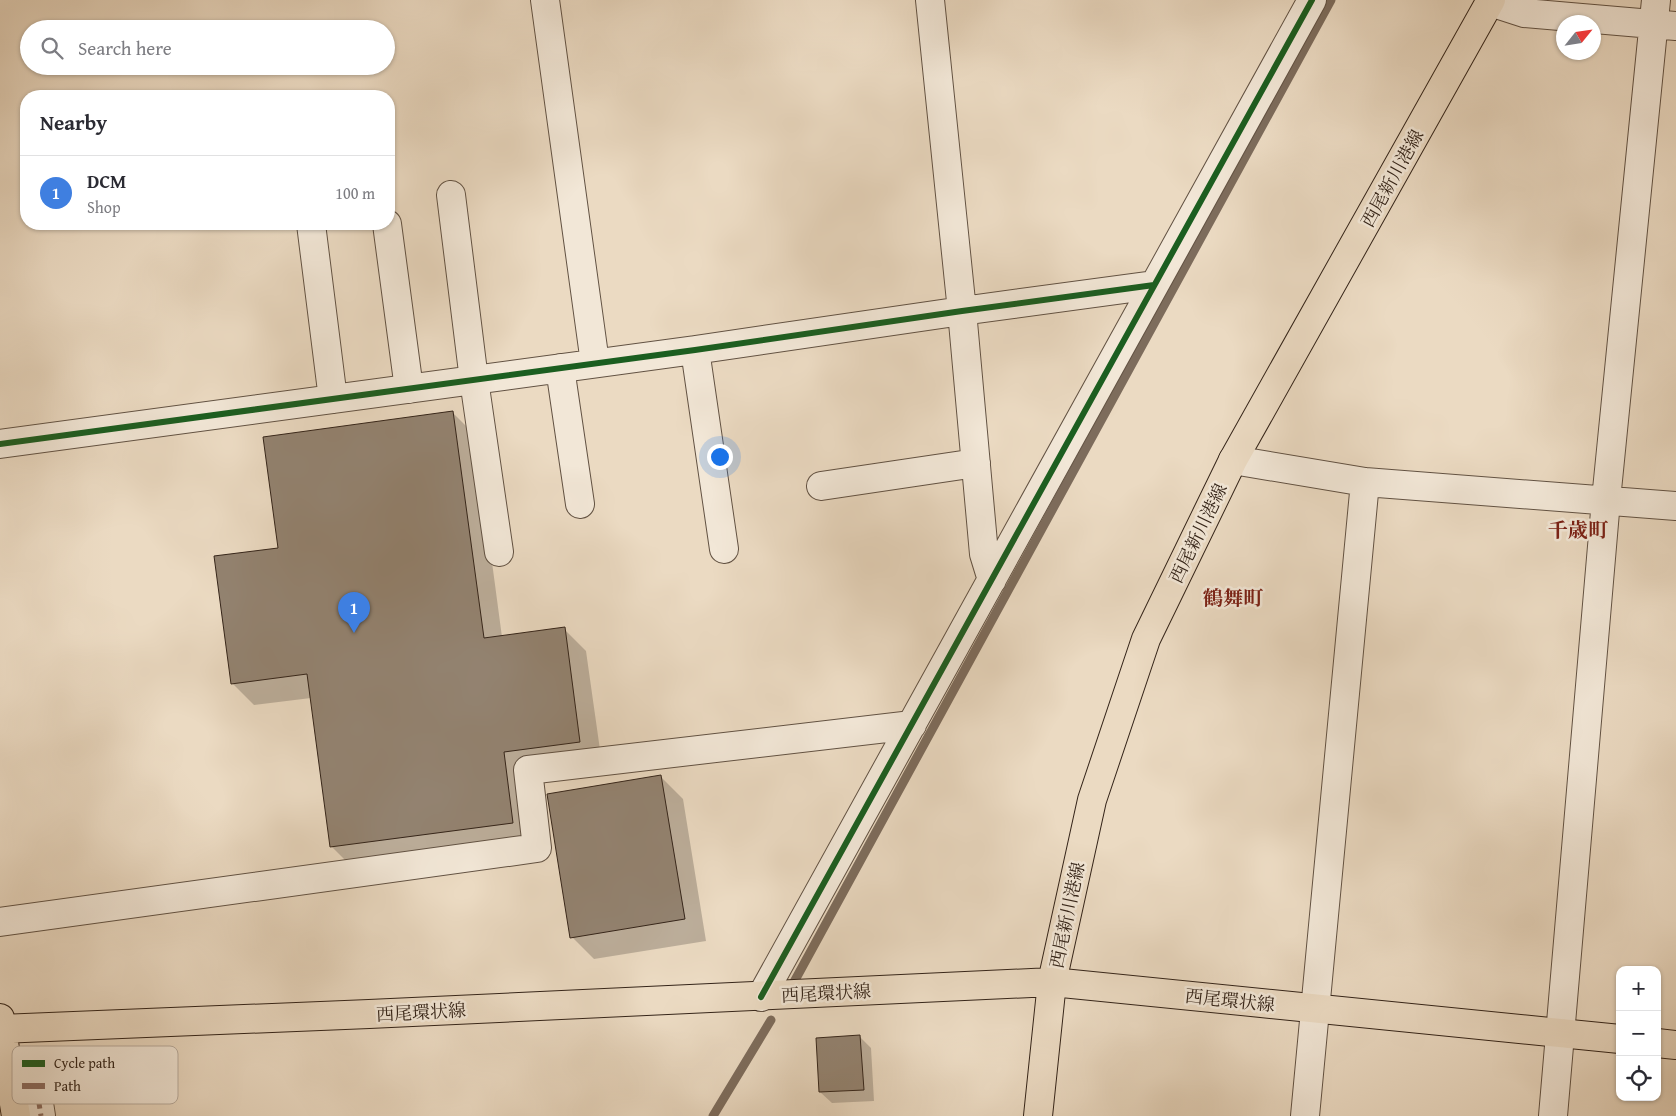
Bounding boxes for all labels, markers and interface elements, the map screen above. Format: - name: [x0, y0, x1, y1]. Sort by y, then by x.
- north arrow: [1556, 15, 1601, 60]
- search box: [20, 20, 395, 75]
- icon: search: [38, 34, 66, 62]
- text: Search here: [78, 34, 172, 62]
- text: Nearby: [40, 107, 107, 138]
- street label: 西尾新川港線: [1354, 124, 1430, 232]
- text: DCM: [87, 167, 126, 195]
- text: 1: [52, 181, 60, 205]
- text: 100 m: [335, 181, 375, 205]
- text: Shop: [87, 195, 121, 219]
- your location: [707, 444, 733, 470]
- street label: 西尾新川港線: [1162, 479, 1234, 587]
- district label: 千歳町: [1548, 515, 1609, 544]
- district label: 鶴舞町: [1203, 583, 1264, 612]
- pin: 1: [338, 592, 370, 633]
- street label: 西尾新川港線: [1043, 859, 1091, 971]
- map controls: [1616, 966, 1661, 1101]
- button: +: [1616, 966, 1661, 1011]
- street label: 西尾環状線: [780, 977, 872, 1009]
- street label: 西尾環状線: [1184, 982, 1276, 1018]
- street label: 西尾環状線: [375, 996, 467, 1028]
- button: −: [1616, 1011, 1661, 1056]
- legend: [12, 1046, 178, 1104]
- text: Cycle path: [54, 1053, 115, 1073]
- button: locate: [1616, 1056, 1661, 1101]
- text: Path: [54, 1076, 81, 1096]

